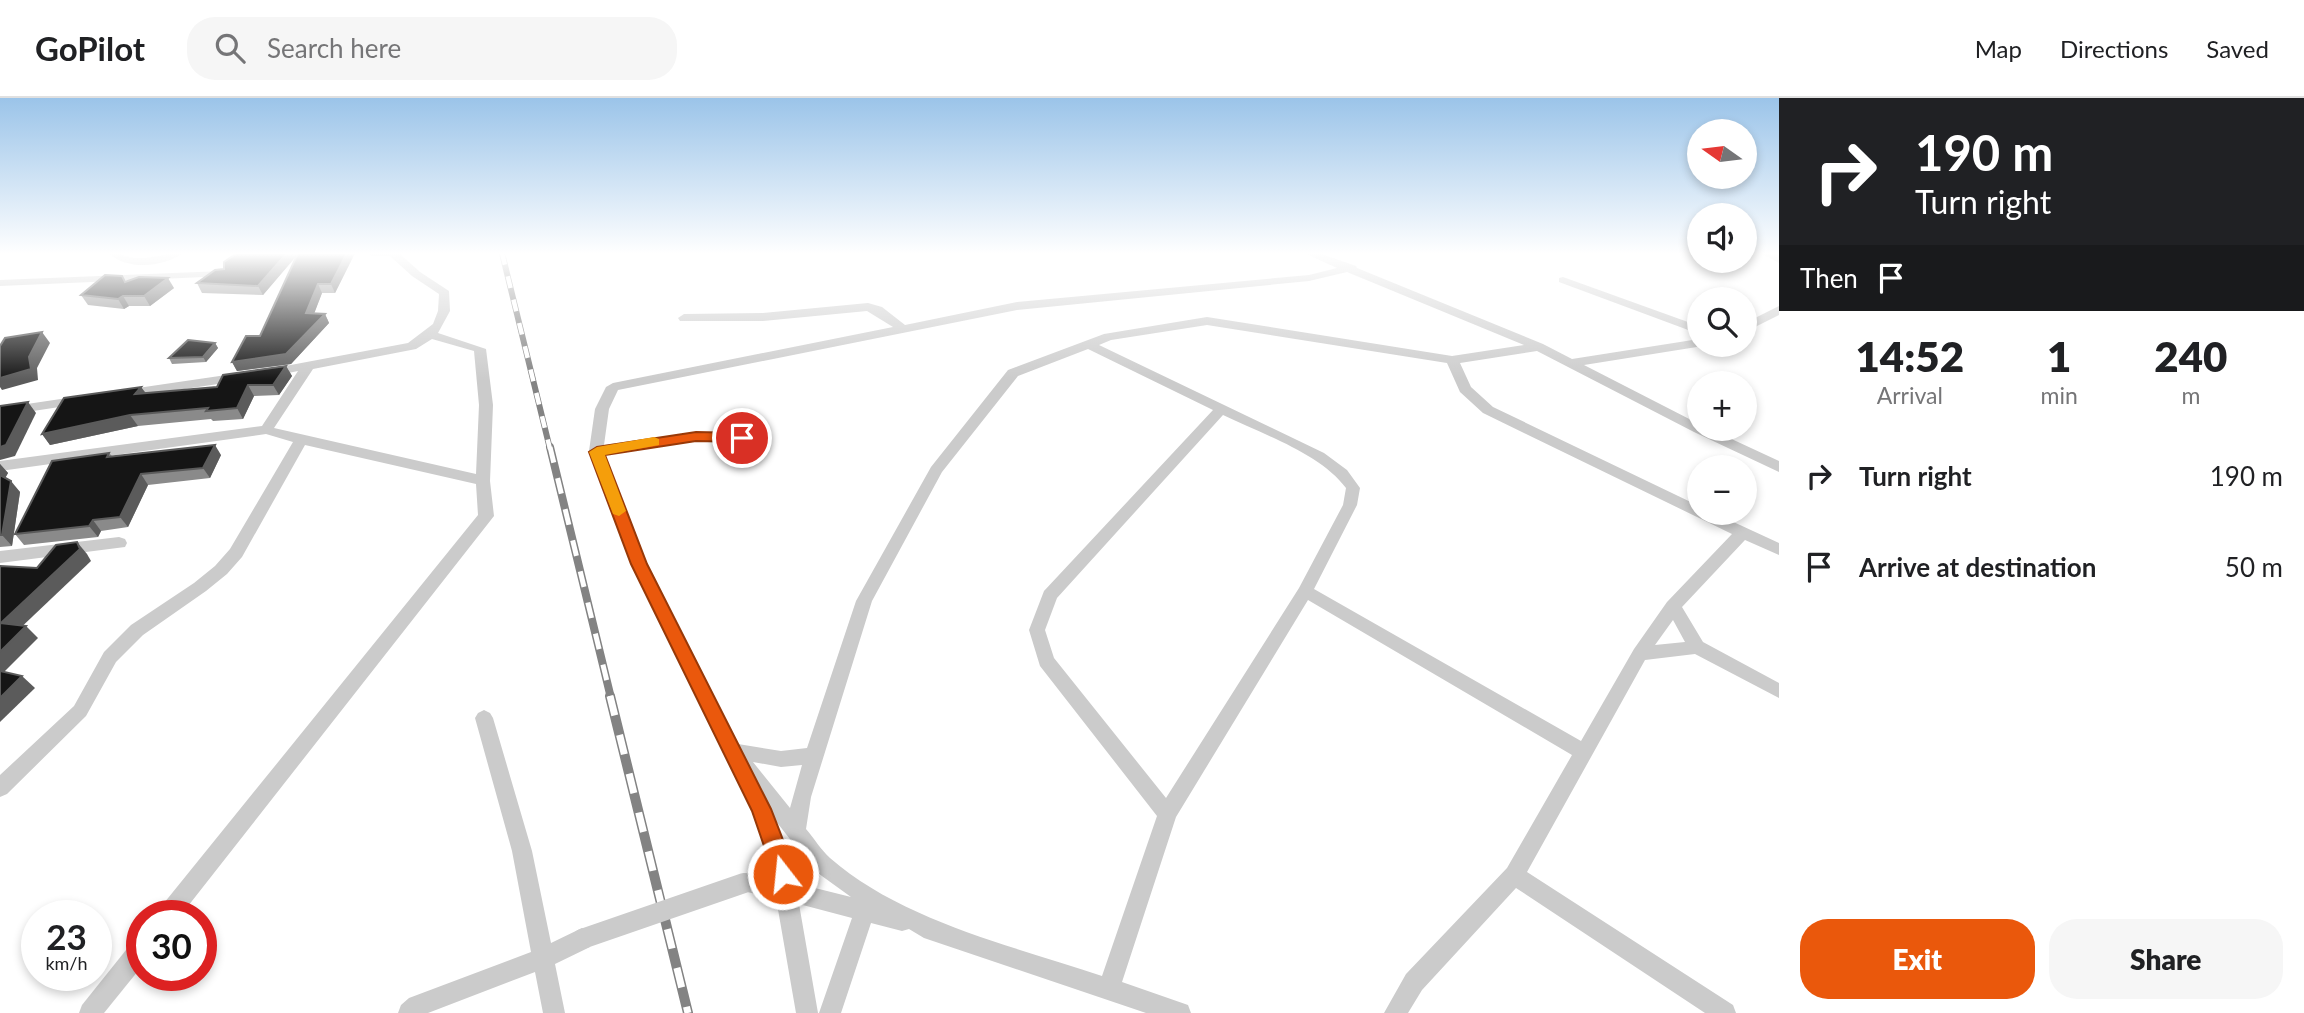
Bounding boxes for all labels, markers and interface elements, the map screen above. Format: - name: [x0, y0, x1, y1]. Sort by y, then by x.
- search box: [187, 17, 677, 80]
- text: GoPilot: [35, 28, 145, 68]
- icon: search: [211, 29, 249, 67]
- text: Search here: [267, 32, 401, 64]
- text: Map: [1975, 34, 2022, 63]
- text: Directions: [2060, 34, 2168, 63]
- text: Saved: [2206, 34, 2269, 63]
- north arrow: [1687, 119, 1757, 189]
- map controls: [1687, 119, 1757, 525]
- text: 190 m: [1915, 123, 2053, 181]
- icon: right: [1800, 126, 1891, 217]
- text: Turn right: [1915, 182, 2051, 221]
- button: sound: [1687, 203, 1757, 273]
- icon: arrive: [1872, 259, 1910, 297]
- text: Then: [1800, 262, 1858, 294]
- button: search: [1687, 287, 1757, 357]
- text: 14:52: [1856, 331, 1964, 381]
- text: 1: [2047, 331, 2071, 381]
- text: 240: [2154, 331, 2227, 381]
- button: +: [1687, 371, 1757, 441]
- text: Arrival: [1877, 381, 1943, 409]
- text: min: [2041, 381, 2078, 409]
- text: m: [2181, 381, 2200, 409]
- pin: [712, 408, 772, 468]
- icon: arrive: [723, 419, 761, 457]
- button: −: [1687, 455, 1757, 525]
- icon: right: [1800, 457, 1838, 495]
- text: Turn right: [1859, 460, 1972, 492]
- text: 190 m: [2210, 460, 2283, 492]
- icon: arrive: [1800, 548, 1838, 586]
- text: Arrive at destination: [1859, 551, 2096, 583]
- text: 50 m: [2225, 551, 2283, 583]
- position arrow: [746, 837, 820, 911]
- speed limit sign: 30: [126, 900, 217, 991]
- text: 23: [46, 915, 87, 957]
- button: Exit: [1800, 919, 2035, 999]
- button: Share: [2049, 919, 2283, 999]
- text: km/h: [45, 952, 88, 974]

